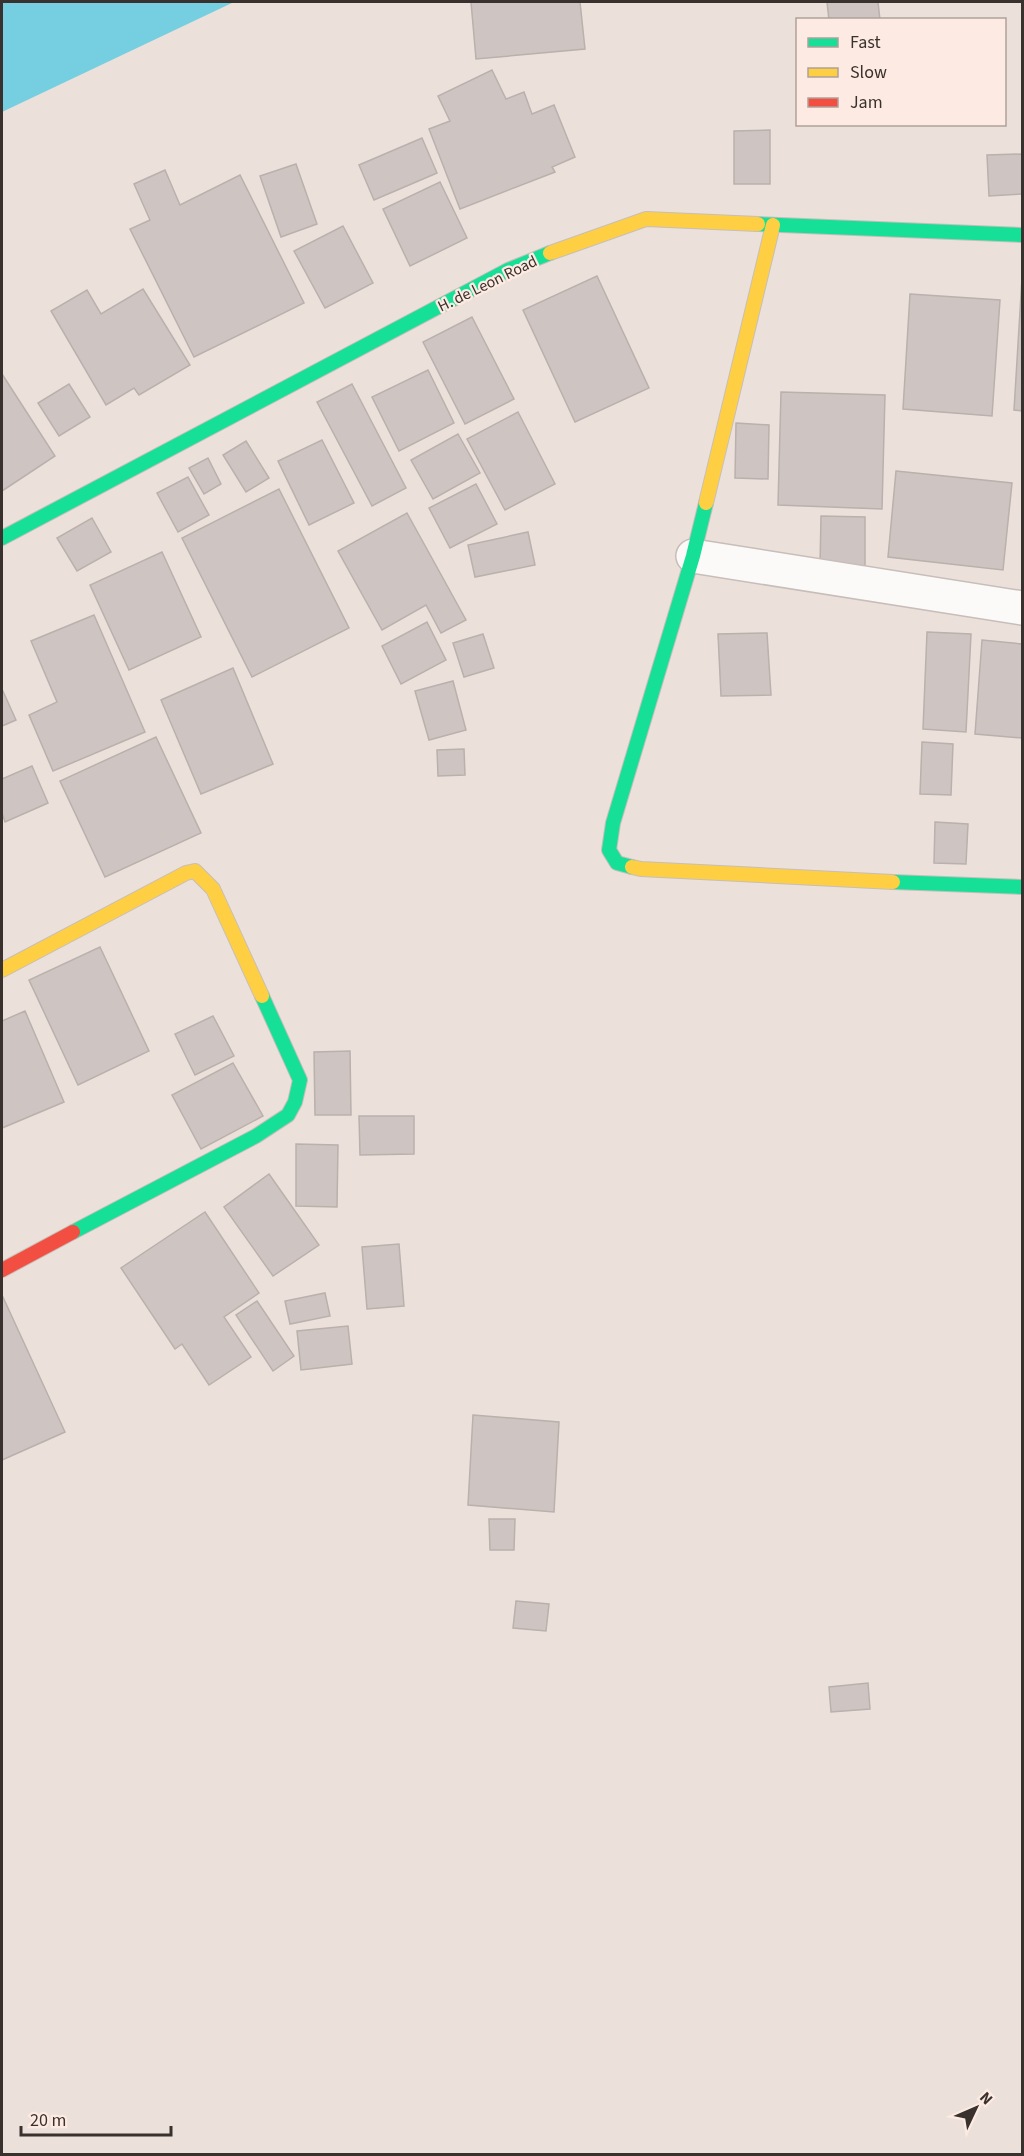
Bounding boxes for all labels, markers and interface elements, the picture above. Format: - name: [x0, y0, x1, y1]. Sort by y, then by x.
- legend: [796, 18, 1006, 126]
- text: Fast: [850, 30, 881, 55]
- text: Slow: [850, 60, 887, 85]
- text: Jam: [850, 90, 883, 115]
- street label: H. de Leon Road: [434, 250, 541, 317]
- north arrow: [946, 2078, 1006, 2138]
- text: N: [974, 2087, 998, 2110]
- scale bar: [21, 2099, 171, 2137]
- text: 20 m: [30, 2108, 66, 2133]

